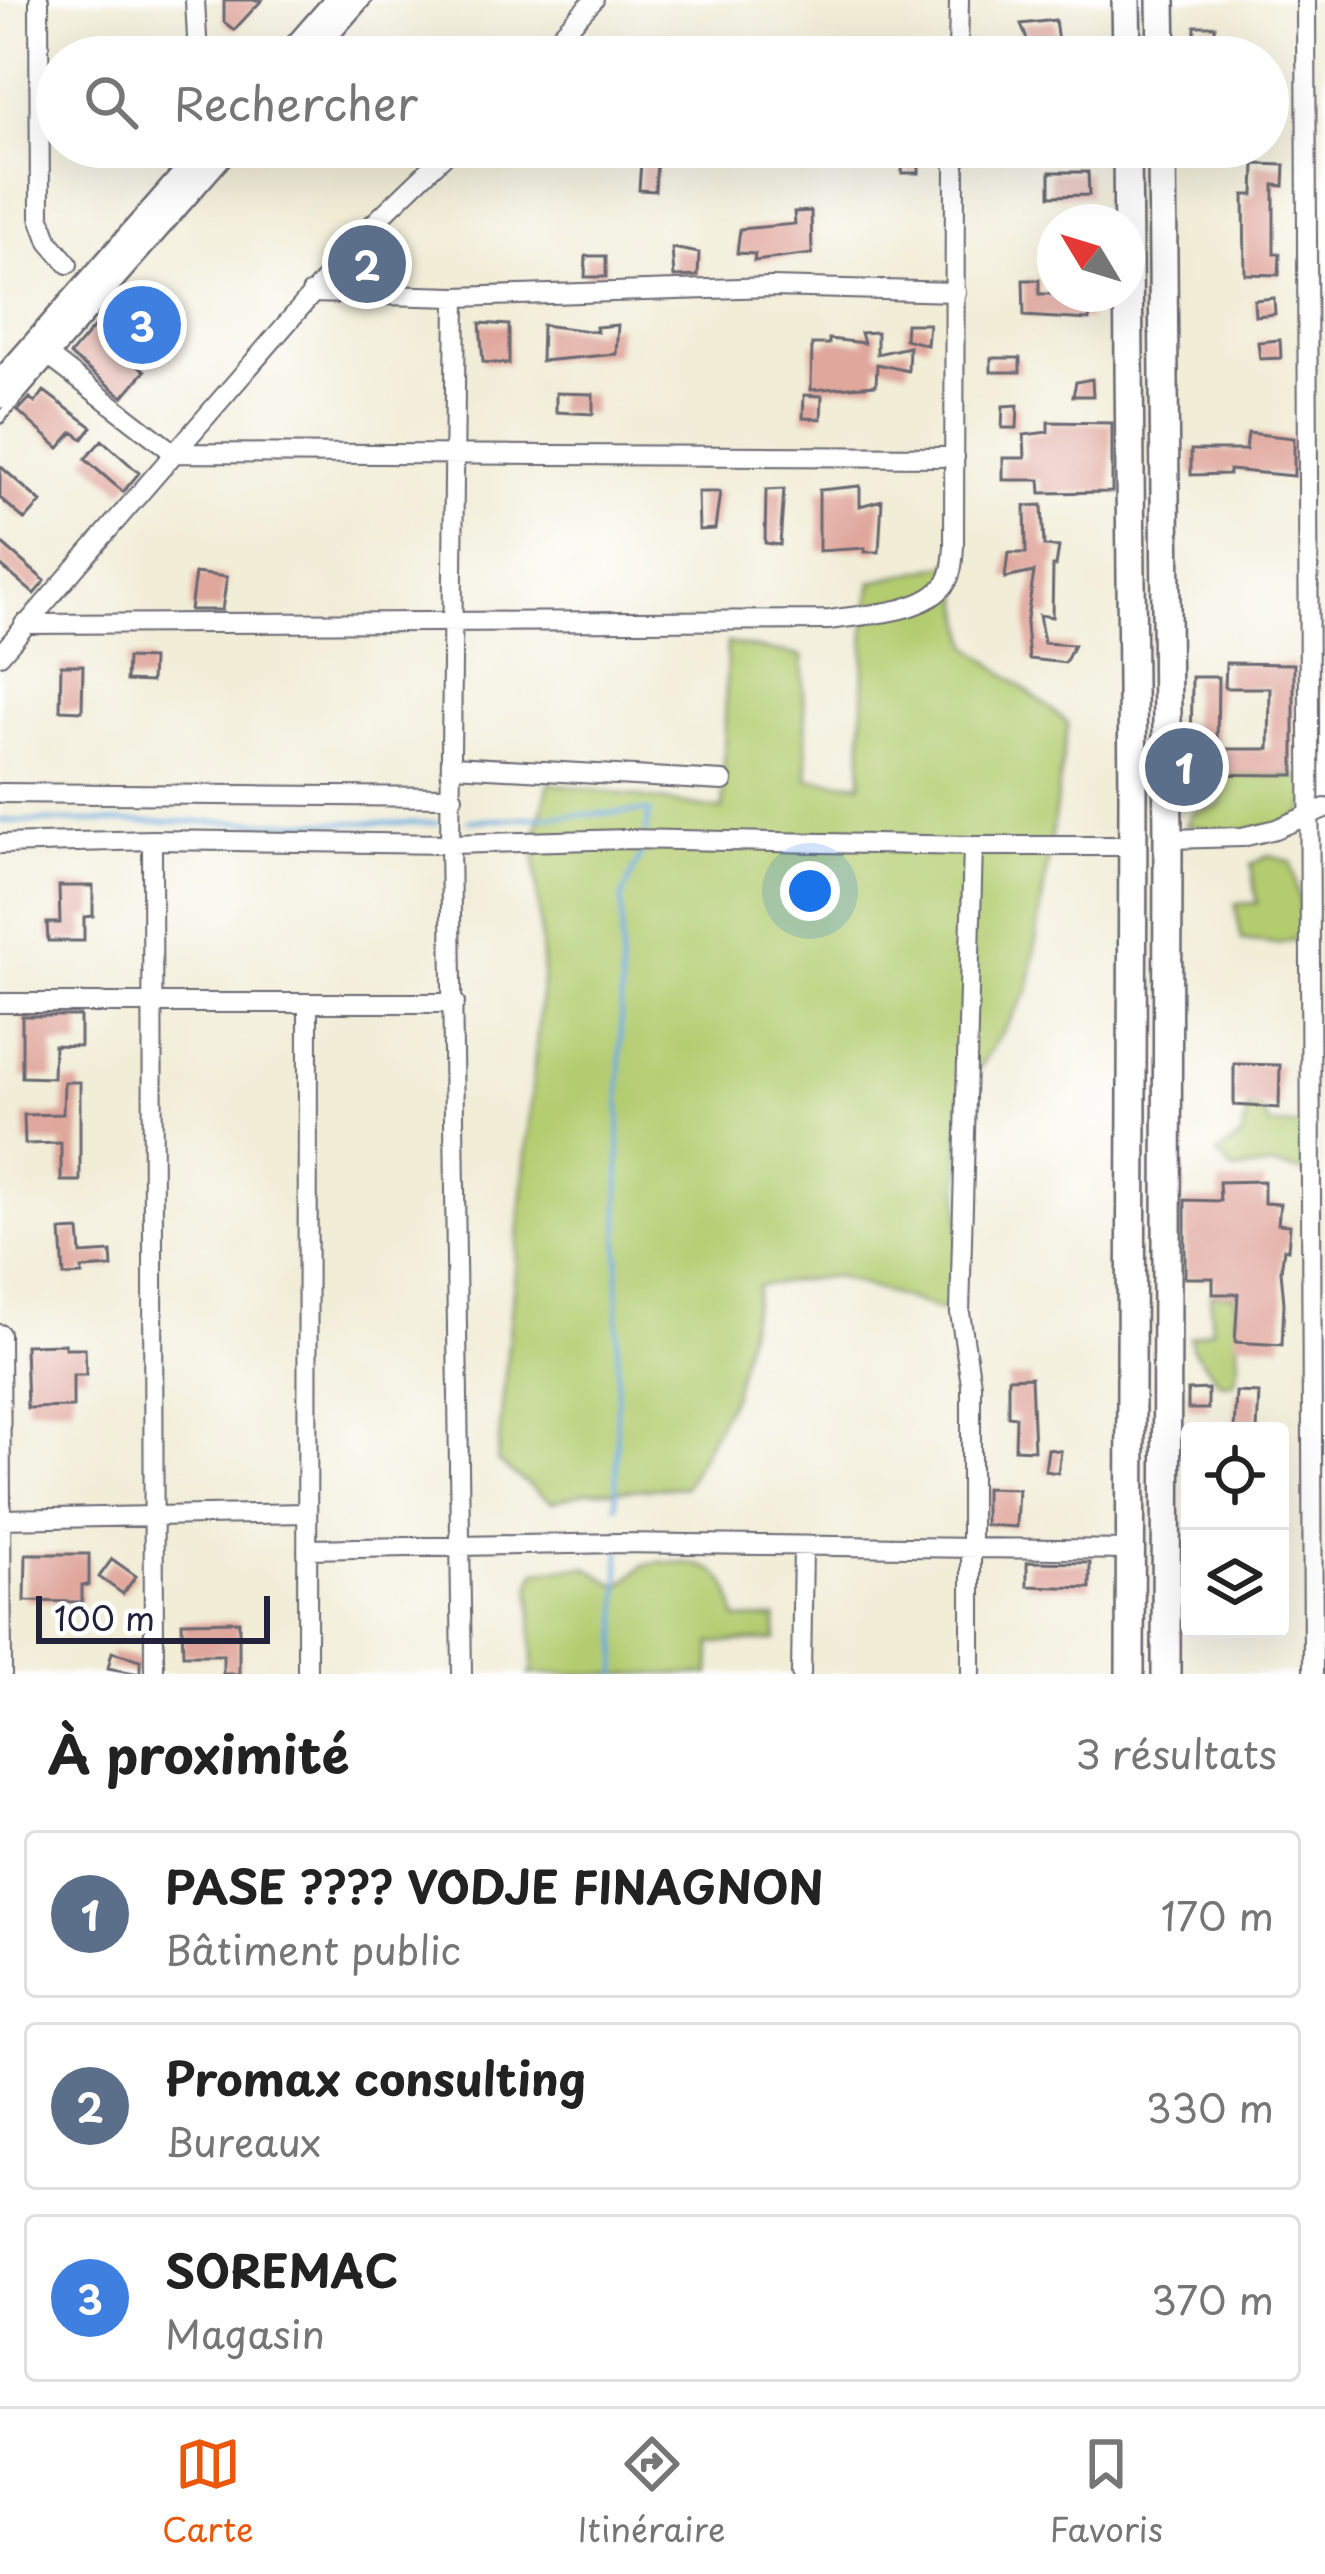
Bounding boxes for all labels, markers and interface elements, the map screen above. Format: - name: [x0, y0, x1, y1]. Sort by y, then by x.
- search box: [36, 36, 1289, 168]
- text: Rechercher: [174, 68, 418, 136]
- icon: search: [78, 69, 144, 135]
- north arrow: [1037, 204, 1145, 312]
- pin: 2: [328, 219, 406, 309]
- pin: 3: [103, 280, 181, 370]
- pin: 1: [1145, 722, 1223, 812]
- your location: [780, 861, 840, 921]
- map controls: [1181, 1422, 1289, 1638]
- button: locate: [1181, 1422, 1289, 1530]
- button: layers: [1181, 1530, 1289, 1638]
- scale bar: [36, 1590, 270, 1643]
- text: 100 m: [54, 1592, 155, 1642]
- text: À proximité: [48, 1714, 349, 1791]
- text: 3 résultats: [1075, 1723, 1277, 1782]
- text: PASE ???? VODJE FINAGNON: [165, 1851, 824, 1919]
- text: 1: [81, 1885, 99, 1944]
- text: 170 m: [1161, 1885, 1274, 1944]
- text: Bâtiment public: [165, 1919, 461, 1978]
- text: Promax consulting: [165, 2043, 586, 2111]
- text: 2: [76, 2077, 104, 2136]
- text: 330 m: [1146, 2077, 1274, 2136]
- text: Bureaux: [165, 2111, 321, 2170]
- text: SOREMAC: [165, 2235, 398, 2303]
- text: 3: [77, 2269, 103, 2328]
- text: 370 m: [1151, 2269, 1274, 2328]
- text: Magasin: [165, 2303, 325, 2362]
- tab: Carte: [162, 2431, 253, 2553]
- tab: Itinéraire: [577, 2431, 726, 2553]
- tab: Favoris: [1050, 2431, 1163, 2553]

